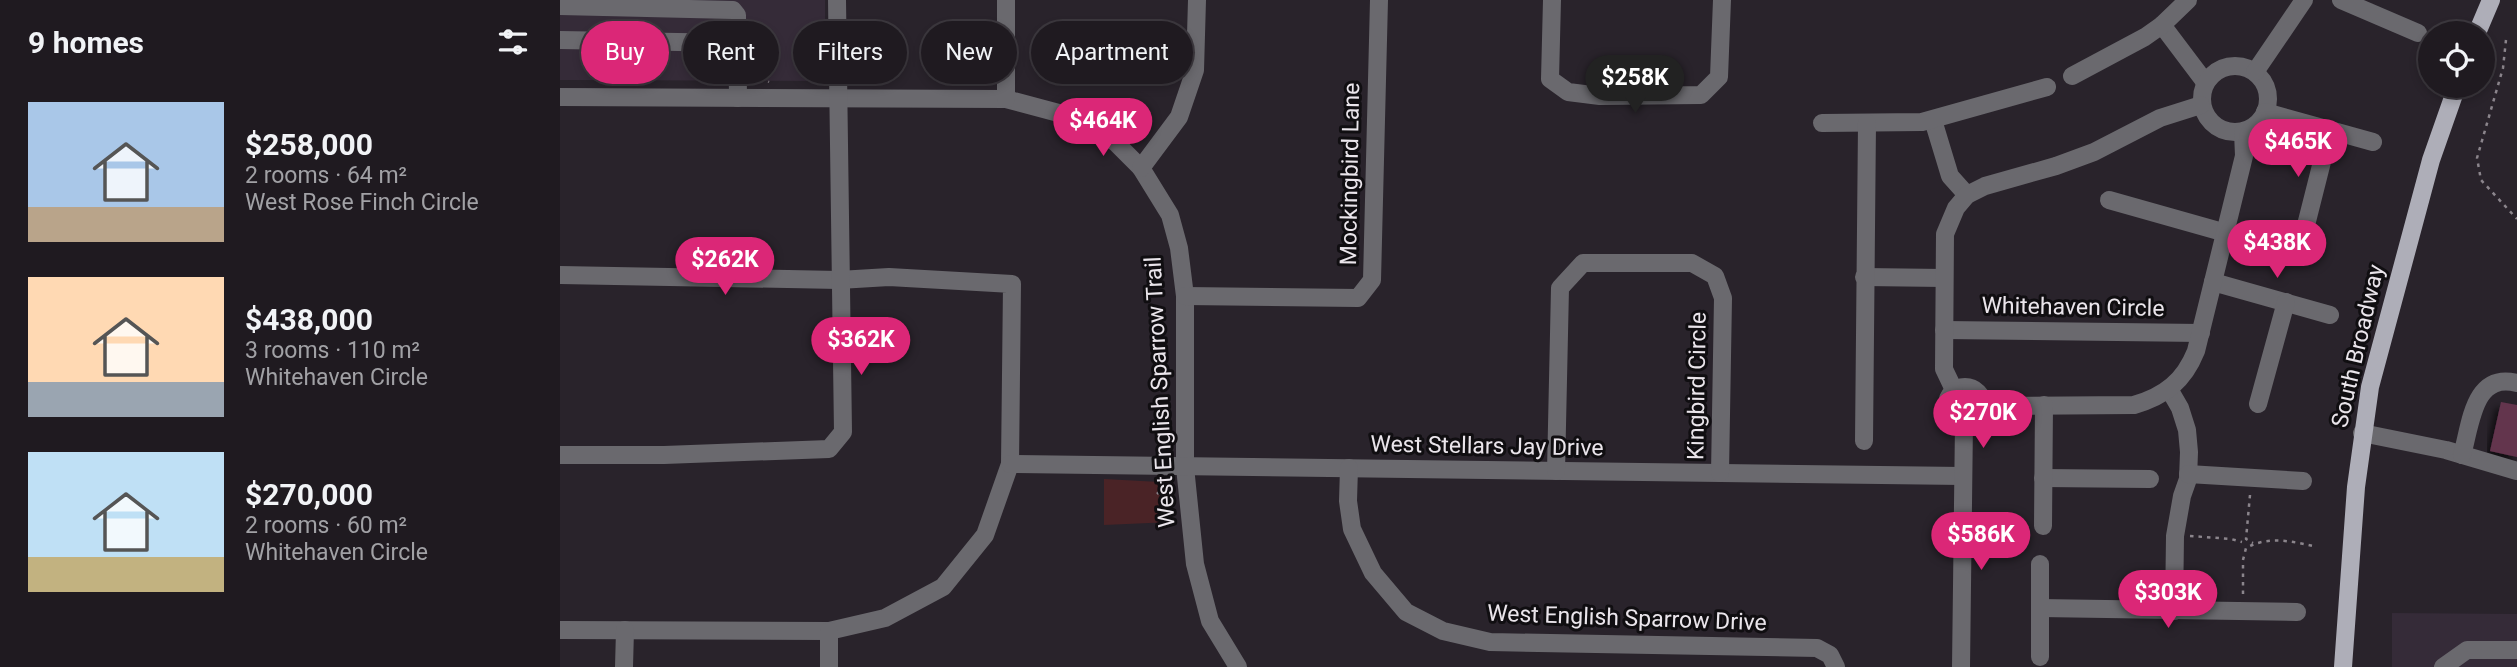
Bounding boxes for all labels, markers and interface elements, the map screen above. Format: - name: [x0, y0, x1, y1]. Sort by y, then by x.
- chip: Buy: [581, 21, 669, 84]
- chip: Rent: [683, 21, 779, 84]
- chip: Filters: [793, 21, 907, 84]
- chip: New: [921, 21, 1017, 84]
- chip: Apartment: [1031, 21, 1193, 84]
- map controls: [2418, 21, 2495, 98]
- button: locate: [2418, 21, 2495, 98]
- icon: filters: [494, 23, 532, 61]
- text: 9 homes: [28, 25, 144, 60]
- pin: $258K: [1586, 55, 1684, 115]
- text: $258K: [1601, 64, 1669, 91]
- street label: Mockingbird Lane: [1335, 82, 1365, 266]
- pin: $464K: [1054, 99, 1152, 158]
- text: $464K: [1069, 107, 1137, 134]
- pin: $465K: [2249, 120, 2347, 179]
- text: $258,000: [245, 127, 373, 162]
- text: $465K: [2264, 128, 2332, 155]
- icon: home: [84, 130, 168, 214]
- text: 2 rooms · 64 m²: [245, 162, 407, 189]
- text: West Rose Finch Circle: [245, 189, 479, 216]
- pin: $438K: [2228, 220, 2326, 280]
- text: $438K: [2243, 229, 2311, 256]
- pin: $262K: [676, 238, 774, 297]
- text: $262K: [691, 246, 759, 273]
- street label: West English Sparrow Trail: [1139, 256, 1181, 528]
- street label: South Broadway: [2326, 262, 2390, 430]
- street label: Whitehaven Circle: [1981, 292, 2165, 322]
- text: $438,000: [245, 302, 373, 337]
- icon: home: [84, 305, 168, 389]
- street label: Kingbird Circle: [1682, 312, 1712, 460]
- pin: $362K: [812, 318, 910, 377]
- text: $362K: [827, 326, 895, 353]
- text: 3 rooms · 110 m²: [245, 337, 420, 364]
- text: Whitehaven Circle: [245, 364, 428, 391]
- pin: $270K: [1934, 391, 2032, 450]
- text: $270K: [1949, 399, 2017, 426]
- street label: West Stellars Jay Drive: [1370, 430, 1604, 462]
- text: $270,000: [245, 477, 373, 512]
- icon: home: [84, 480, 168, 564]
- text: 2 rooms · 60 m²: [245, 512, 407, 539]
- pin: $586K: [1932, 512, 2030, 572]
- text: $586K: [1947, 521, 2015, 548]
- text: Whitehaven Circle: [245, 539, 428, 566]
- pin: $303K: [2119, 570, 2217, 630]
- text: $303K: [2134, 579, 2202, 606]
- street label: West English Sparrow Drive: [1487, 600, 1767, 636]

